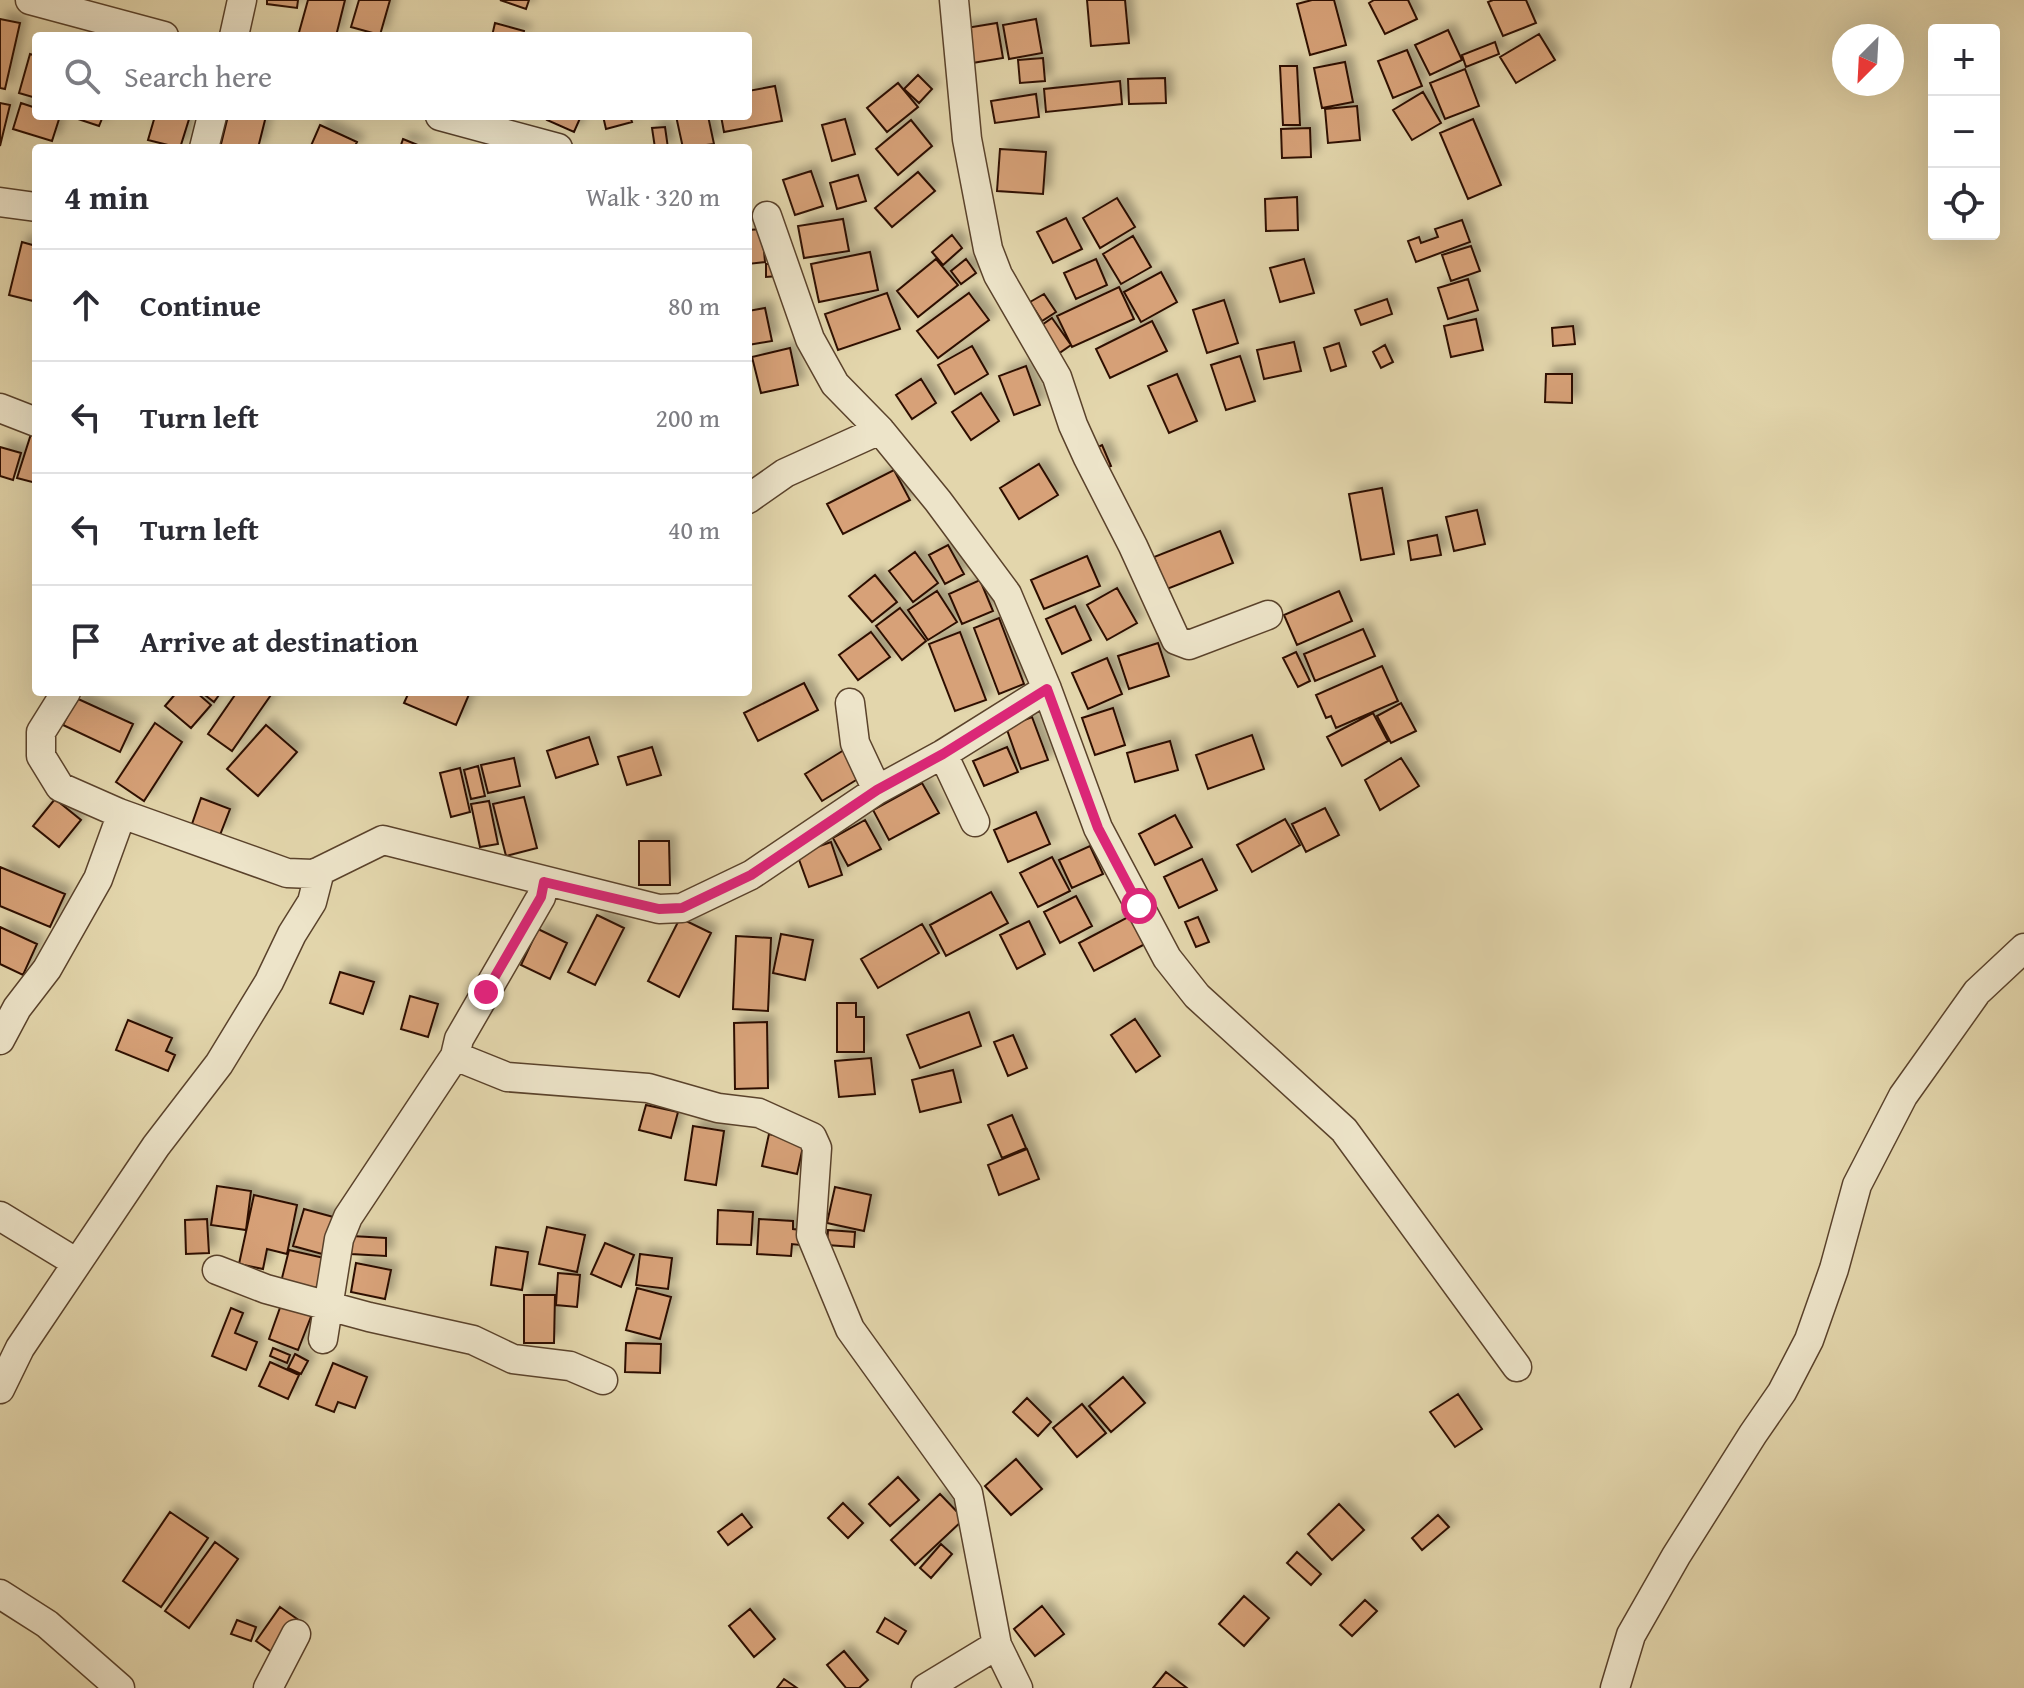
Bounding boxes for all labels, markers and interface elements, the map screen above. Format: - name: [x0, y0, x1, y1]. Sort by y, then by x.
- north arrow: [1832, 24, 1904, 96]
- map controls: [1928, 24, 2000, 240]
- button: +: [1928, 24, 2000, 96]
- search box: [32, 32, 752, 120]
- icon: search: [60, 54, 104, 98]
- text: Search here: [124, 54, 272, 98]
- button: −: [1928, 96, 2000, 168]
- button: locate: [1928, 168, 2000, 240]
- text: 4 min: [64, 172, 149, 221]
- text: Walk · 320 m: [586, 177, 720, 216]
- icon: ahead: [64, 283, 108, 327]
- text: Continue: [140, 283, 261, 327]
- text: 80 m: [668, 286, 720, 325]
- icon: left: [64, 395, 108, 439]
- text: Turn left: [140, 395, 259, 439]
- text: 200 m: [655, 398, 720, 437]
- icon: left: [64, 507, 108, 551]
- text: Turn left: [140, 507, 259, 551]
- text: 40 m: [668, 510, 720, 549]
- icon: arrive: [64, 619, 108, 663]
- text: Arrive at destination: [140, 619, 418, 663]
- route start: [1121, 888, 1157, 924]
- route end: [468, 974, 504, 1010]

